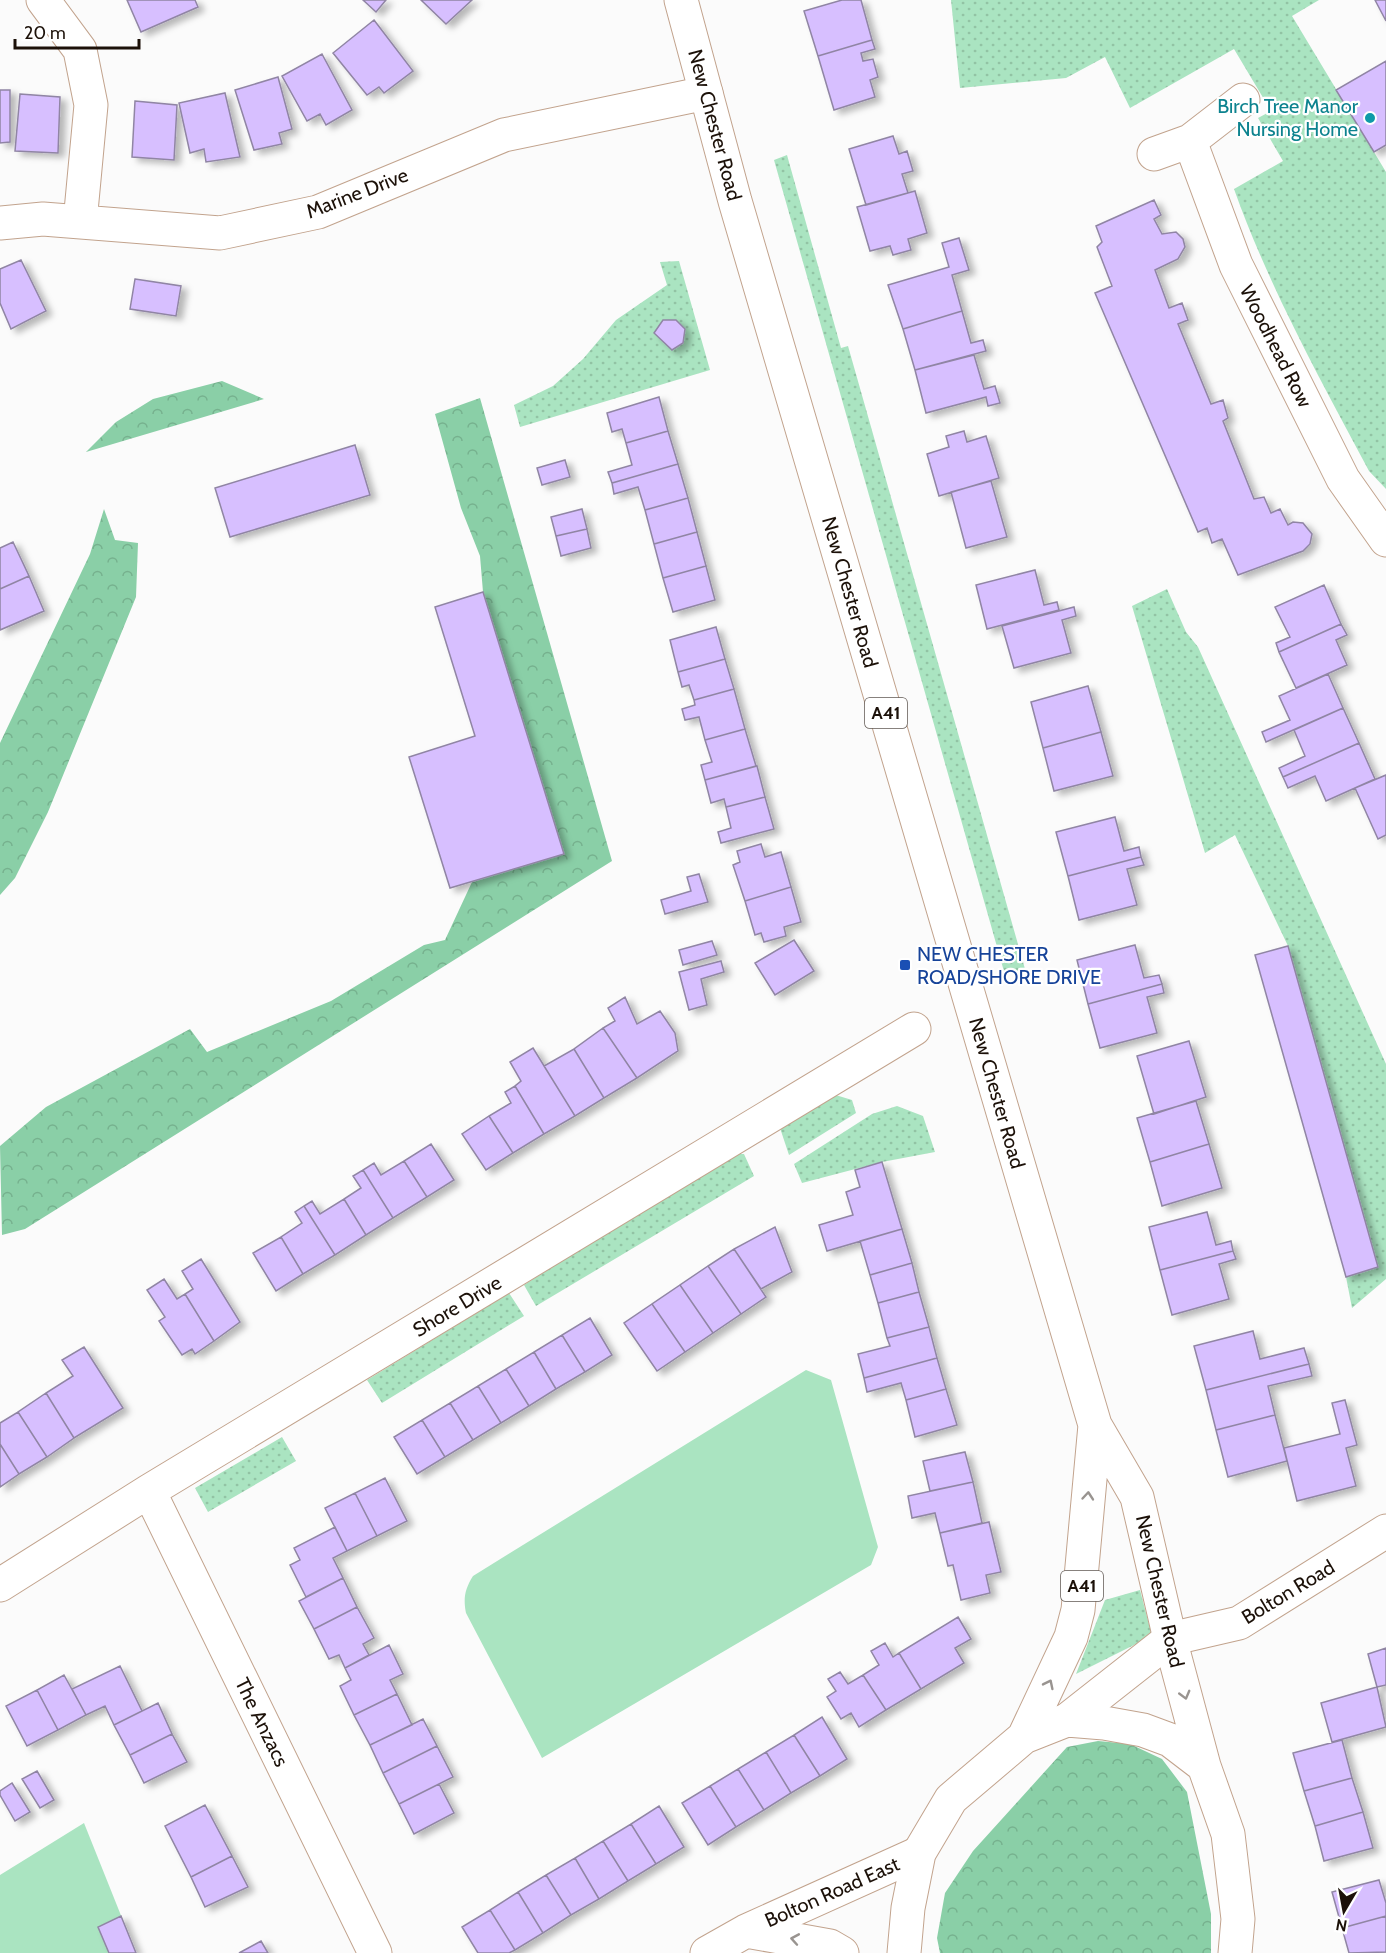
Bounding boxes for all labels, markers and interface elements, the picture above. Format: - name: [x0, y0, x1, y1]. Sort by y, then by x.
- scale bar: [15, 12, 140, 50]
- text: 20 m: [24, 22, 66, 44]
- street label: New Chester Road: [683, 47, 747, 203]
- place label: Birch Tree Manor Nursing Home: [1217, 94, 1359, 141]
- marker: Birch Tree Manor Nursing Home: [1363, 111, 1377, 125]
- street label: Marine Drive: [303, 163, 411, 223]
- street label: Woodhead Row: [1235, 281, 1317, 412]
- street label: New Chester Road: [817, 514, 883, 670]
- road number: A41: [865, 698, 907, 728]
- place label: NEW CHESTER ROAD/SHORE DRIVE: [917, 942, 1101, 989]
- marker: NEW CHESTER ROAD/SHORE DRIVE: [898, 958, 912, 972]
- street label: New Chester Road: [964, 1015, 1030, 1171]
- street label: Shore Drive: [408, 1270, 506, 1342]
- one-way arrow: [1081, 1491, 1094, 1500]
- street label: New Chester Road: [1131, 1512, 1189, 1670]
- street label: Bolton Road: [1237, 1555, 1339, 1629]
- road number: A41: [1061, 1571, 1103, 1601]
- street label: The Anzacs: [230, 1674, 294, 1770]
- one-way arrow: [1042, 1680, 1054, 1691]
- one-way arrow: [1178, 1689, 1190, 1700]
- street label: Bolton Road East: [761, 1852, 903, 1932]
- north arrow: [1314, 1881, 1374, 1941]
- text: N: [1334, 1915, 1349, 1936]
- one-way arrow: [790, 1934, 800, 1946]

